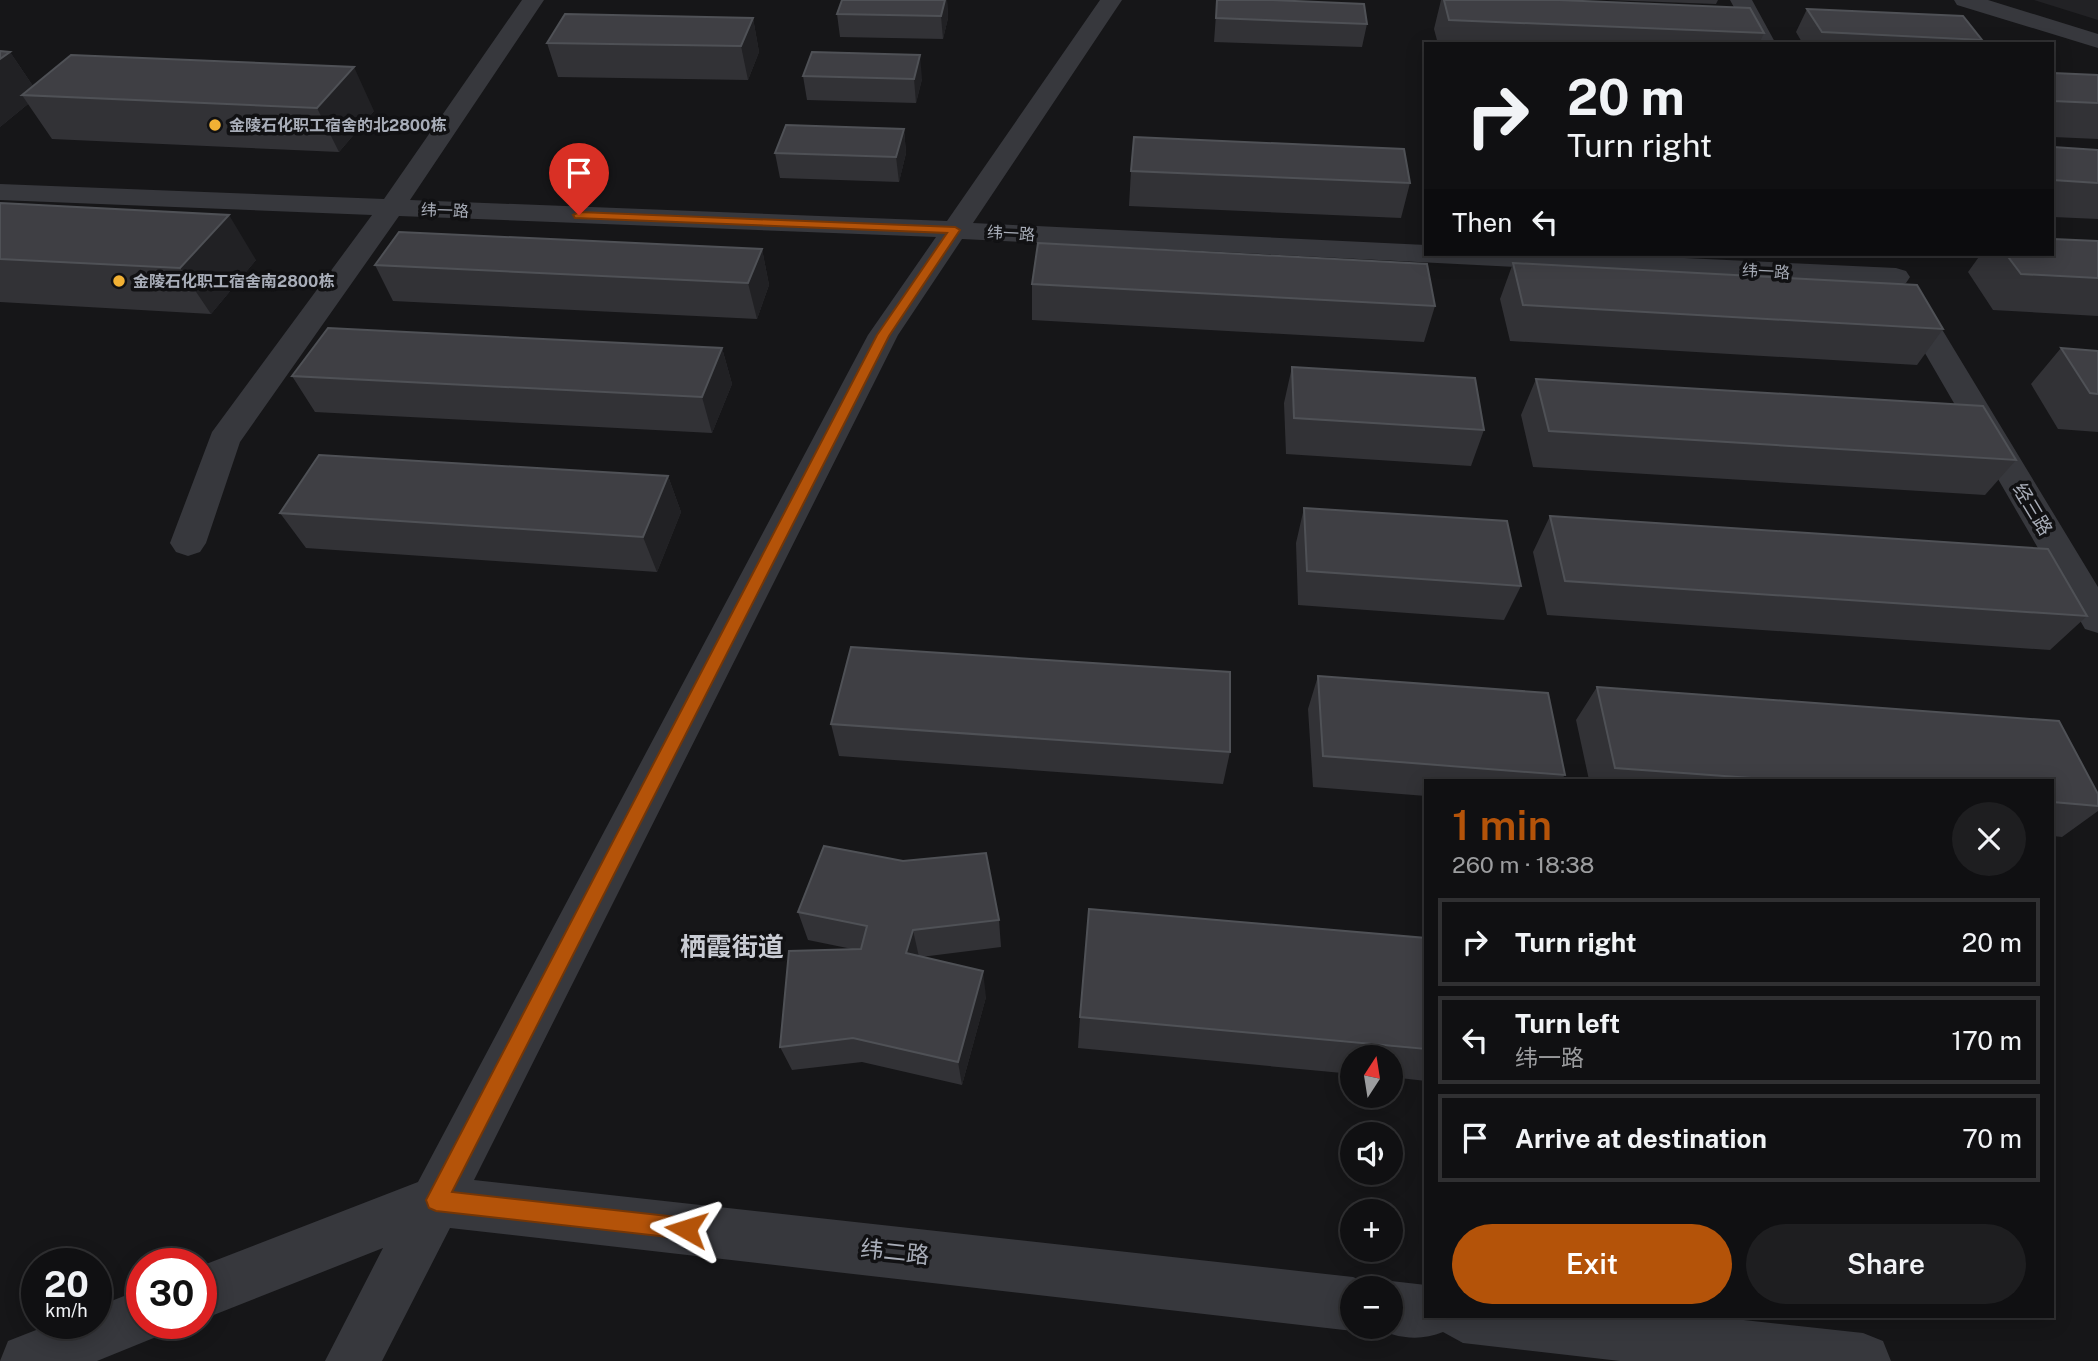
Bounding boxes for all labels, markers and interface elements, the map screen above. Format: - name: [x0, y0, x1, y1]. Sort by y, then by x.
- text: 20 m: [1567, 68, 1685, 126]
- icon: right: [1452, 70, 1543, 161]
- place label: 金陵石化职工宿舍的北2800栋: [229, 116, 446, 135]
- marker: 金陵石化职工宿舍的北2800栋: [207, 117, 223, 133]
- text: Turn right: [1567, 127, 1712, 164]
- pin: [549, 143, 609, 215]
- icon: arrive: [560, 154, 598, 192]
- street label: 纬一路: [421, 200, 469, 221]
- icon: left: [1526, 203, 1564, 241]
- text: Then: [1452, 207, 1512, 238]
- street label: 纬一路: [987, 223, 1035, 244]
- street label: 纬一路: [1742, 261, 1790, 282]
- place label: 金陵石化职工宿舍南2800栋: [133, 272, 334, 291]
- marker: 金陵石化职工宿舍南2800栋: [111, 273, 127, 289]
- street label: 经三路: [2009, 479, 2057, 539]
- text: 1 min: [1452, 800, 1552, 849]
- button: close: [1952, 802, 2026, 876]
- text: 260 m · 18:38: [1452, 851, 1594, 878]
- icon: right: [1456, 923, 1494, 961]
- text: Turn right: [1515, 927, 1637, 958]
- text: 20 m: [1962, 927, 2022, 958]
- district label: 栖霞街道: [680, 931, 784, 962]
- text: Turn left: [1515, 1008, 1620, 1039]
- icon: left: [1456, 1021, 1494, 1059]
- text: 170 m: [1952, 1025, 2022, 1056]
- text: 纬一路: [1515, 1044, 1584, 1071]
- north arrow: [1340, 1045, 1404, 1108]
- map controls: [1340, 1045, 1403, 1339]
- icon: arrive: [1456, 1119, 1494, 1157]
- button: sound: [1340, 1122, 1403, 1185]
- text: Arrive at destination: [1515, 1123, 1767, 1154]
- text: 70 m: [1962, 1123, 2022, 1154]
- position arrow: [649, 1192, 723, 1266]
- button: +: [1340, 1199, 1403, 1262]
- button: Exit: [1452, 1224, 1732, 1304]
- button: Share: [1746, 1224, 2026, 1304]
- street label: 纬二路: [859, 1234, 931, 1269]
- speed limit sign: 30: [126, 1248, 217, 1339]
- text: 20: [44, 1264, 89, 1305]
- button: −: [1340, 1276, 1403, 1339]
- text: km/h: [45, 1300, 88, 1321]

